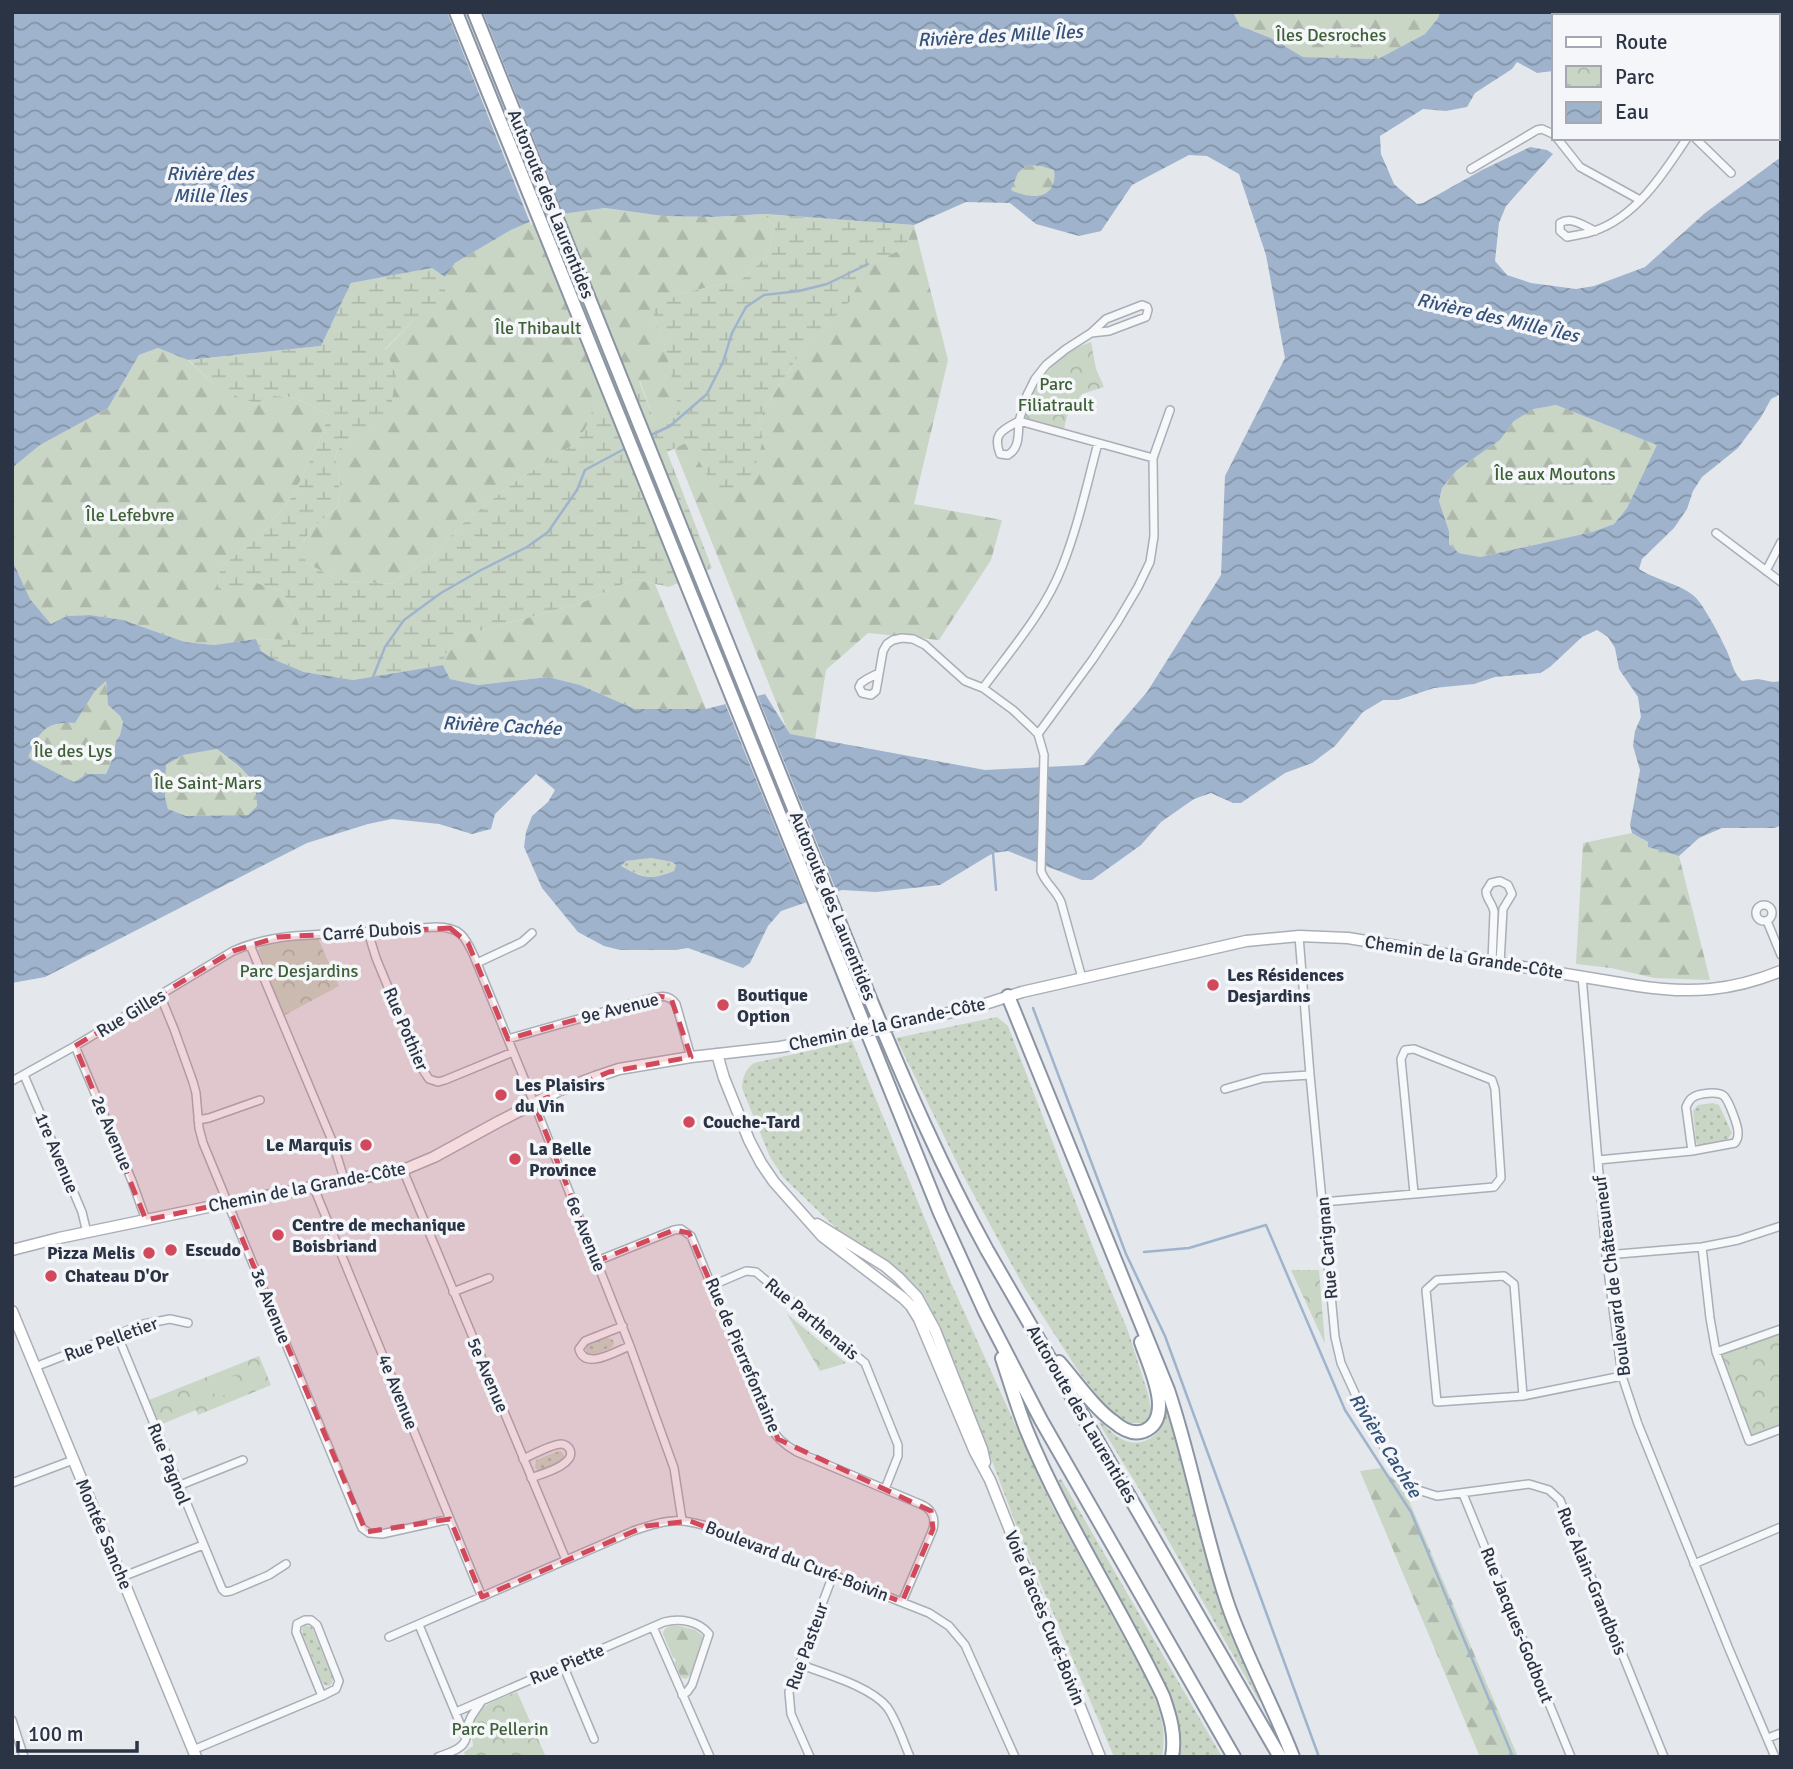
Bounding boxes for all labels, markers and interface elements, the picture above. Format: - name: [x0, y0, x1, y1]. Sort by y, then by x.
- legend: [1552, 14, 1779, 140]
- water label: Rivière des Mille Îles: [917, 20, 1085, 52]
- park label: Îles Desroches: [1275, 24, 1386, 46]
- text: Route: [1615, 29, 1667, 55]
- text: Parc: [1615, 64, 1654, 90]
- text: Eau: [1615, 99, 1649, 125]
- street label: Autoroute des Laurentides: [503, 106, 599, 302]
- water label: Rivière des Mille Îles: [166, 162, 256, 208]
- water label: Rivière des Mille Îles: [1414, 288, 1583, 349]
- park label: Île Thibault: [494, 317, 581, 339]
- park label: Parc Filiatrault: [1018, 373, 1094, 416]
- park label: Île aux Moutons: [1493, 463, 1616, 485]
- park label: Île Lefebvre: [84, 504, 175, 526]
- water label: Rivière Cachée: [442, 711, 563, 741]
- park label: Île des Lys: [33, 740, 112, 762]
- park label: Île Saint-Mars: [153, 772, 262, 794]
- street label: Autoroute des Laurentides: [785, 808, 881, 1004]
- street label: Carré Dubois: [322, 917, 422, 945]
- street label: Chemin de la Grande-Côte: [1363, 930, 1565, 984]
- park label: Parc Desjardins: [240, 960, 359, 982]
- place label: Les Résidences Desjardins: [1227, 964, 1344, 1007]
- marker: Les Résidences Desjardins: [1205, 977, 1221, 993]
- street label: Rue Gilles: [92, 984, 170, 1042]
- street label: Rue Pothier: [379, 984, 434, 1074]
- place label: Boutique Option: [737, 984, 808, 1027]
- street label: 9e Avenue: [579, 988, 661, 1028]
- street label: Chemin de la Grande-Côte: [787, 992, 987, 1056]
- marker: Boutique Option: [715, 997, 731, 1013]
- place label: Les Plaisirs du Vin: [515, 1074, 605, 1117]
- marker: Les Plaisirs du Vin: [493, 1087, 509, 1103]
- street label: 2e Avenue: [86, 1092, 138, 1174]
- street label: 1re Avenue: [30, 1109, 84, 1197]
- place label: Couche-Tard: [703, 1111, 800, 1133]
- marker: Couche-Tard: [681, 1114, 697, 1130]
- place label: Le Marquis: [266, 1134, 352, 1156]
- marker: Le Marquis: [358, 1137, 374, 1153]
- place label: La Belle Province: [529, 1138, 596, 1181]
- marker: La Belle Province: [507, 1151, 523, 1167]
- street label: Chemin de la Grande-Côte: [206, 1157, 408, 1217]
- street label: Boulevard de Châteauneuf: [1589, 1173, 1635, 1378]
- street label: 6e Avenue: [561, 1193, 611, 1275]
- street label: Rue Carignan: [1312, 1196, 1342, 1300]
- place label: Centre de mechanique Boisbriand: [292, 1214, 466, 1257]
- marker: Centre de mechanique Boisbriand: [270, 1227, 286, 1243]
- place label: Escudo: [185, 1239, 241, 1261]
- place label: Pizza Melis: [47, 1242, 135, 1264]
- marker: Escudo: [163, 1242, 179, 1258]
- marker: Pizza Melis: [141, 1245, 157, 1261]
- place label: Chateau D'Or: [65, 1265, 170, 1287]
- street label: 3e Avenue: [246, 1265, 296, 1347]
- marker: Chateau D'Or: [43, 1268, 59, 1284]
- street label: Rue Parthenais: [761, 1273, 864, 1365]
- street label: Rue de Pierrefontaine: [700, 1274, 786, 1436]
- street label: Rue Pelletier: [61, 1312, 161, 1366]
- street label: Autoroute des Laurentides: [1022, 1321, 1142, 1507]
- street label: 5e Avenue: [462, 1334, 514, 1416]
- street label: 4e Avenue: [373, 1351, 423, 1433]
- water label: Rivière Cachée: [1343, 1389, 1428, 1504]
- street label: Rue Pagnol: [143, 1420, 195, 1508]
- street label: Montée Sanche: [71, 1475, 137, 1593]
- street label: Rue Alain-Grandbois: [1552, 1504, 1632, 1658]
- street label: Boulevard du Curé-Boivin: [702, 1516, 892, 1606]
- street label: Voie d'accès Curé-Boivin: [1000, 1527, 1090, 1709]
- street label: Rue Jacques-Godbout: [1476, 1544, 1558, 1706]
- street label: Rue Pasteur: [781, 1599, 833, 1693]
- street label: Rue Piette: [526, 1638, 608, 1690]
- scale bar: [18, 1710, 136, 1754]
- park label: Parc Pellerin: [451, 1718, 549, 1740]
- text: 100 m: [28, 1721, 83, 1747]

